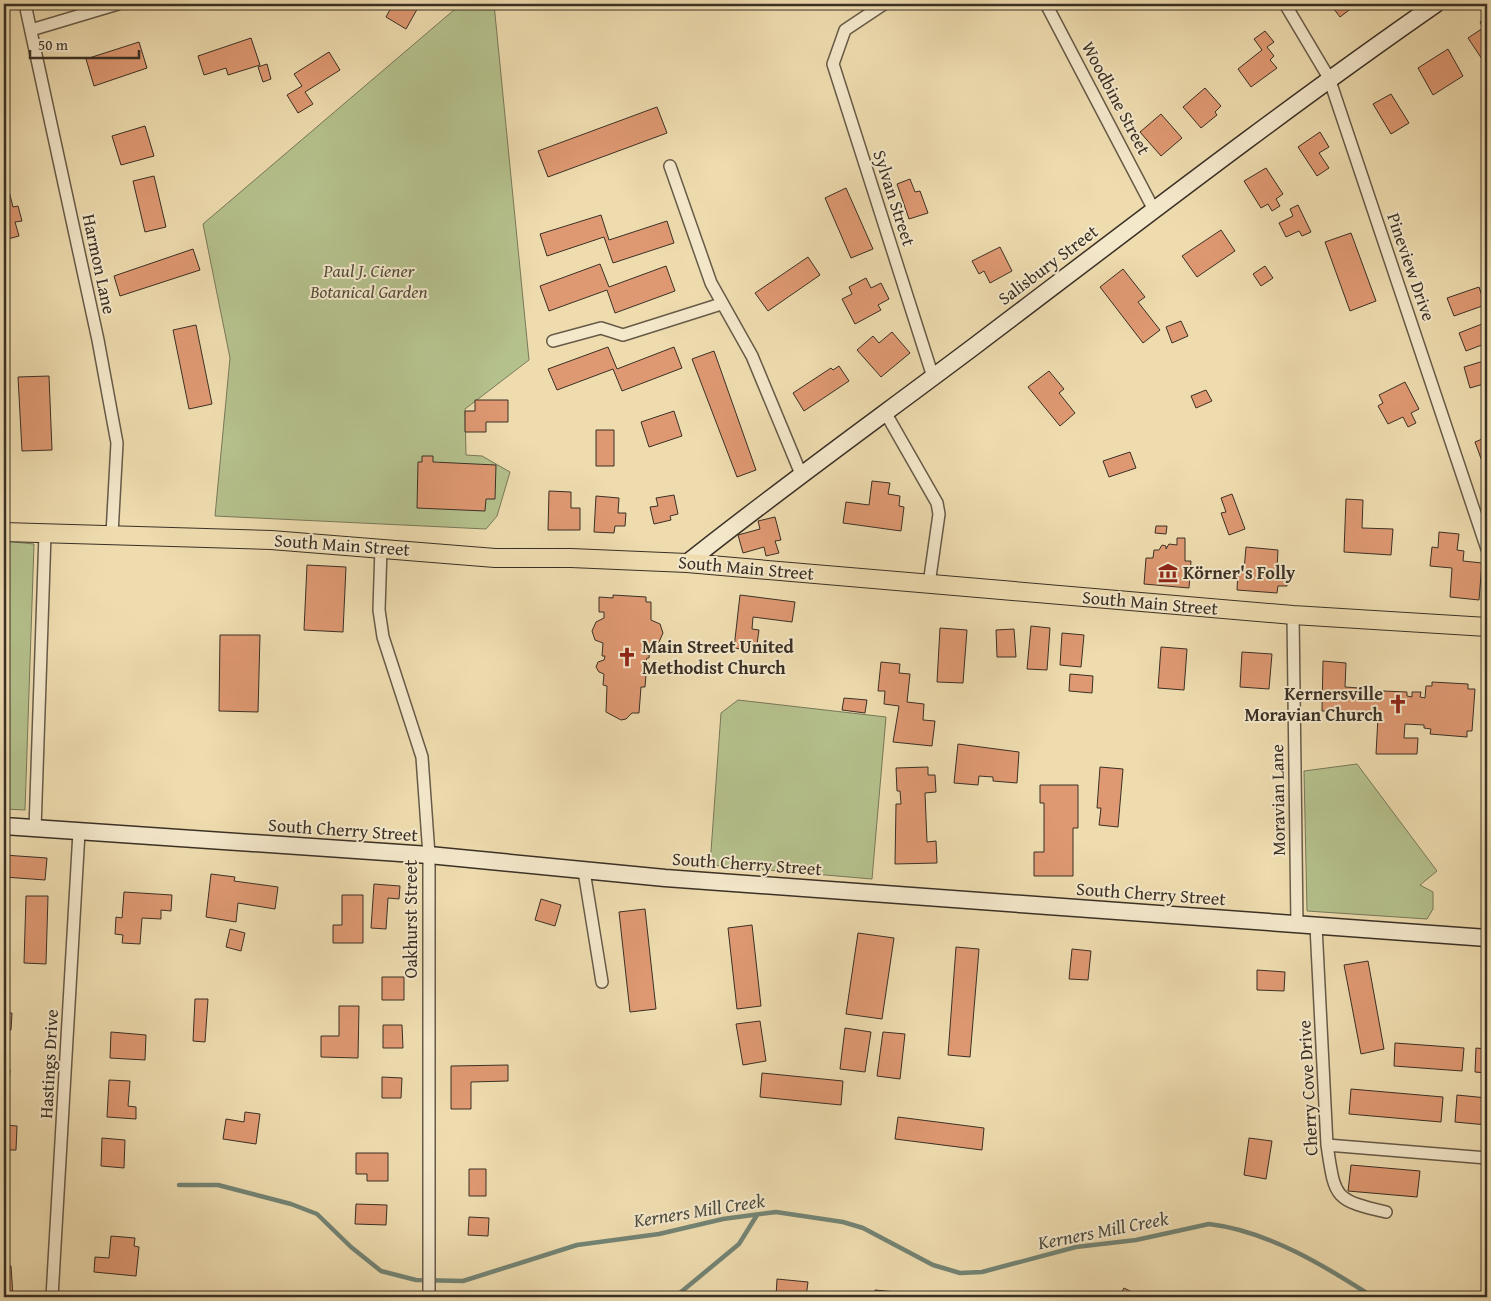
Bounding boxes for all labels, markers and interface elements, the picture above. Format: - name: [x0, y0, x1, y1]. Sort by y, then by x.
- scale bar: [30, 28, 139, 60]
- text: 50 m: [38, 34, 69, 55]
- street label: Woodbine Street: [1075, 36, 1158, 160]
- street label: Sylvan Street: [866, 146, 923, 250]
- street label: Pineview Drive: [1380, 209, 1443, 325]
- street label: Harmon Lane: [76, 211, 123, 316]
- street label: Salisbury Street: [992, 217, 1104, 311]
- park label: Paul J. Ciener Botanical Garden: [309, 257, 428, 305]
- street label: South Main Street: [273, 526, 411, 563]
- street label: South Main Street: [677, 548, 816, 587]
- place label: Körner's Folly: [1183, 559, 1296, 586]
- museum icon: Körner's Folly: [1157, 562, 1179, 584]
- street label: South Main Street: [1081, 583, 1220, 622]
- place label: Main Street United Methodist Church: [642, 633, 795, 681]
- church icon: Main Street United Methodist Church: [616, 646, 638, 668]
- place label: Kernersville Moravian Church: [1244, 680, 1383, 728]
- church icon: Kernersville Moravian Church: [1387, 693, 1409, 715]
- street label: Moravian Lane: [1263, 744, 1292, 856]
- street label: South Cherry Street: [267, 811, 419, 848]
- street label: South Cherry Street: [671, 845, 823, 882]
- street label: Oakhurst Street: [397, 859, 424, 978]
- street label: South Cherry Street: [1075, 875, 1227, 912]
- street label: Hastings Drive: [32, 1009, 65, 1119]
- street label: Cherry Cove Drive: [1290, 1019, 1325, 1157]
- water label: Kerners Mill Creek: [630, 1186, 767, 1234]
- water label: Kerners Mill Creek: [1034, 1204, 1171, 1257]

